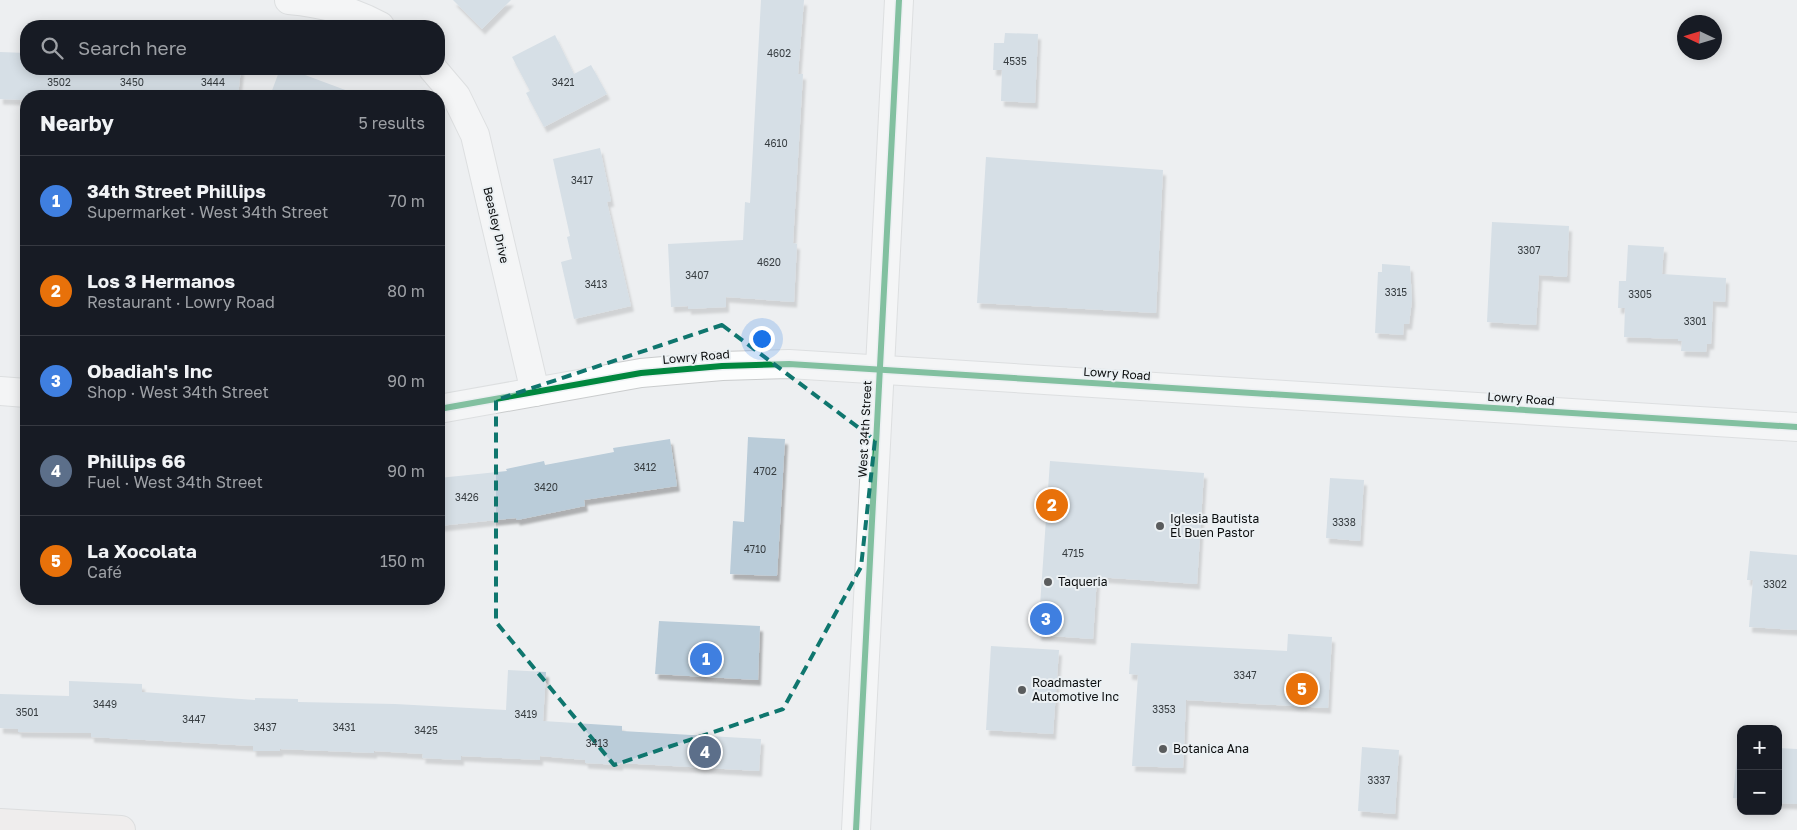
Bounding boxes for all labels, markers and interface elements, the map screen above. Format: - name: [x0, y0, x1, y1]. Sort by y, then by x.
- north arrow: [1677, 15, 1722, 60]
- search box: [20, 20, 445, 75]
- icon: search: [38, 34, 66, 62]
- text: Search here: [78, 36, 187, 59]
- house number: 4602: [767, 47, 791, 59]
- house number: 4535: [1003, 55, 1027, 67]
- house number: 3502: [47, 76, 71, 88]
- house number: 3450: [120, 76, 144, 88]
- house number: 3444: [201, 76, 225, 88]
- house number: 3421: [552, 76, 574, 88]
- text: Nearby: [40, 110, 114, 136]
- text: 5 results: [359, 113, 425, 133]
- house number: 4610: [764, 137, 788, 149]
- house number: 3417: [571, 174, 593, 186]
- text: 34th Street Phillips: [87, 179, 266, 202]
- street label: Beasley Drive: [480, 185, 513, 265]
- text: 1: [52, 191, 60, 211]
- text: 70 m: [388, 191, 425, 211]
- text: Supermarket · West 34th Street: [87, 202, 329, 222]
- house number: 3307: [1517, 244, 1541, 256]
- house number: 4620: [757, 256, 781, 268]
- text: Los 3 Hermanos: [87, 269, 235, 292]
- house number: 3407: [685, 269, 709, 281]
- house number: 3413: [585, 278, 607, 290]
- text: 2: [51, 281, 61, 301]
- text: 80 m: [387, 281, 425, 301]
- house number: 3315: [1385, 286, 1407, 298]
- house number: 3305: [1628, 288, 1652, 300]
- text: Restaurant · Lowry Road: [87, 292, 275, 312]
- house number: 3301: [1684, 315, 1707, 327]
- your location: [749, 326, 775, 352]
- street label: Lowry Road: [662, 346, 730, 367]
- text: Obadiah's Inc: [87, 359, 212, 382]
- street label: Lowry Road: [1083, 364, 1151, 383]
- text: 3: [51, 371, 61, 391]
- text: 90 m: [387, 371, 425, 391]
- street label: West 34th Street: [854, 380, 875, 478]
- text: Shop · West 34th Street: [87, 382, 269, 402]
- street label: Lowry Road: [1487, 389, 1555, 408]
- text: Phillips 66: [87, 449, 186, 472]
- text: 4: [51, 461, 61, 481]
- text: 90 m: [387, 461, 425, 481]
- house number: 3412: [634, 461, 656, 473]
- house number: 4702: [753, 465, 777, 477]
- text: Fuel · West 34th Street: [87, 472, 263, 492]
- house number: 3420: [534, 481, 558, 493]
- pin: 2: [1036, 486, 1068, 524]
- house number: 3426: [455, 491, 479, 503]
- place label: Iglesia Bautista El Buen Pastor: [1170, 511, 1259, 540]
- house number: 3338: [1332, 516, 1356, 528]
- marker: Iglesia Bautista El Buen Pastor: [1154, 520, 1166, 532]
- text: La Xocolata: [87, 539, 197, 562]
- house number: 4710: [744, 543, 766, 555]
- house number: 4715: [1062, 547, 1084, 559]
- text: 5: [51, 551, 61, 571]
- text: 150 m: [380, 551, 425, 571]
- text: Café: [87, 562, 122, 582]
- place label: Taqueria: [1058, 574, 1107, 589]
- marker: Taqueria: [1042, 576, 1054, 588]
- house number: 3302: [1763, 578, 1787, 590]
- pin: 3: [1030, 600, 1062, 638]
- pin: 1: [690, 640, 722, 678]
- house number: 3347: [1233, 669, 1257, 681]
- pin: 5: [1286, 670, 1318, 708]
- place label: Roadmaster Automotive Inc: [1032, 675, 1119, 704]
- marker: Roadmaster Automotive Inc: [1016, 684, 1028, 696]
- house number: 3449: [93, 698, 117, 710]
- house number: 3353: [1152, 703, 1176, 715]
- house number: 3501: [16, 706, 38, 718]
- house number: 3419: [515, 708, 537, 720]
- house number: 3447: [182, 713, 206, 725]
- house number: 3437: [253, 721, 277, 733]
- house number: 3431: [333, 721, 355, 733]
- house number: 3425: [414, 724, 438, 736]
- map controls: [1737, 725, 1782, 815]
- button: +: [1737, 725, 1782, 770]
- pin: 4: [689, 733, 721, 771]
- house number: 3413: [586, 737, 608, 749]
- place label: Botanica Ana: [1173, 741, 1249, 756]
- marker: Botanica Ana: [1157, 743, 1169, 755]
- button: −: [1737, 770, 1782, 815]
- house number: 3337: [1368, 774, 1390, 786]

